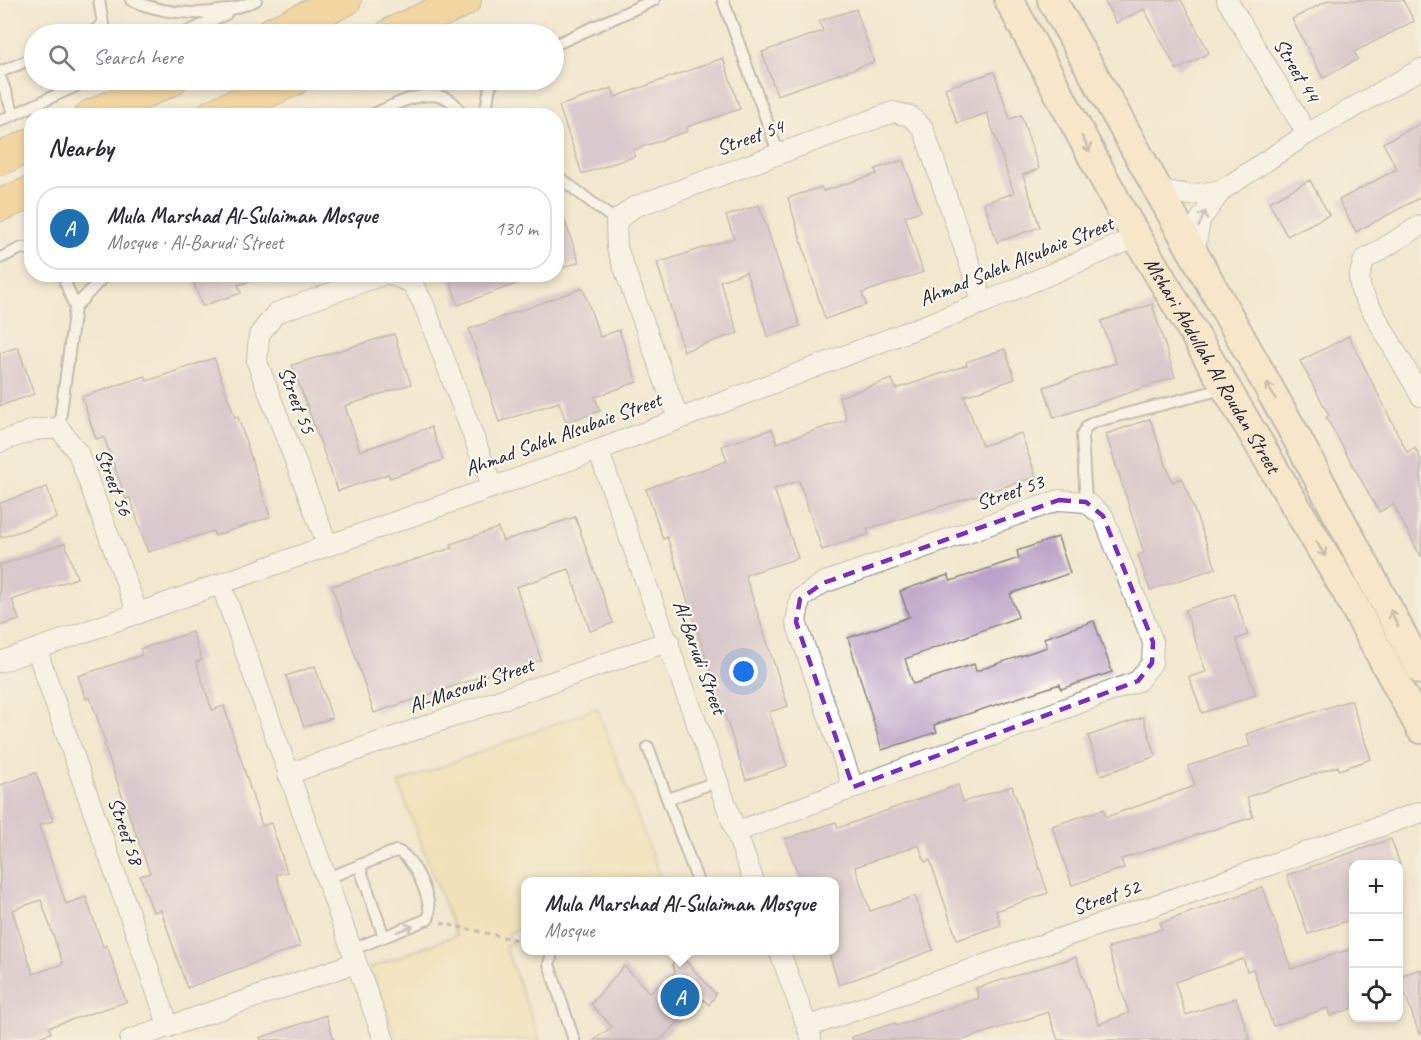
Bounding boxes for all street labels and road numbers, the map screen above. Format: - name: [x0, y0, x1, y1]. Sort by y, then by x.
- street label: Street 44: [1268, 33, 1327, 109]
- street label: Street 54: [713, 112, 790, 161]
- street label: Ahmad Saleh Alsubaie Street: [915, 209, 1119, 312]
- street label: Mshari Abdullah Al Roudan Street: [1139, 252, 1287, 480]
- street label: Street 55: [272, 363, 322, 439]
- street label: Ahmad Saleh Alsubaie Street: [461, 386, 667, 482]
- street label: Street 56: [89, 445, 139, 520]
- street label: Street 53: [973, 468, 1049, 516]
- street label: Al-Barudi Street: [667, 597, 733, 719]
- street label: Al-Masoudi Street: [405, 651, 539, 718]
- street label: Street 58: [102, 794, 150, 871]
- street label: Street 52: [1069, 873, 1145, 921]

